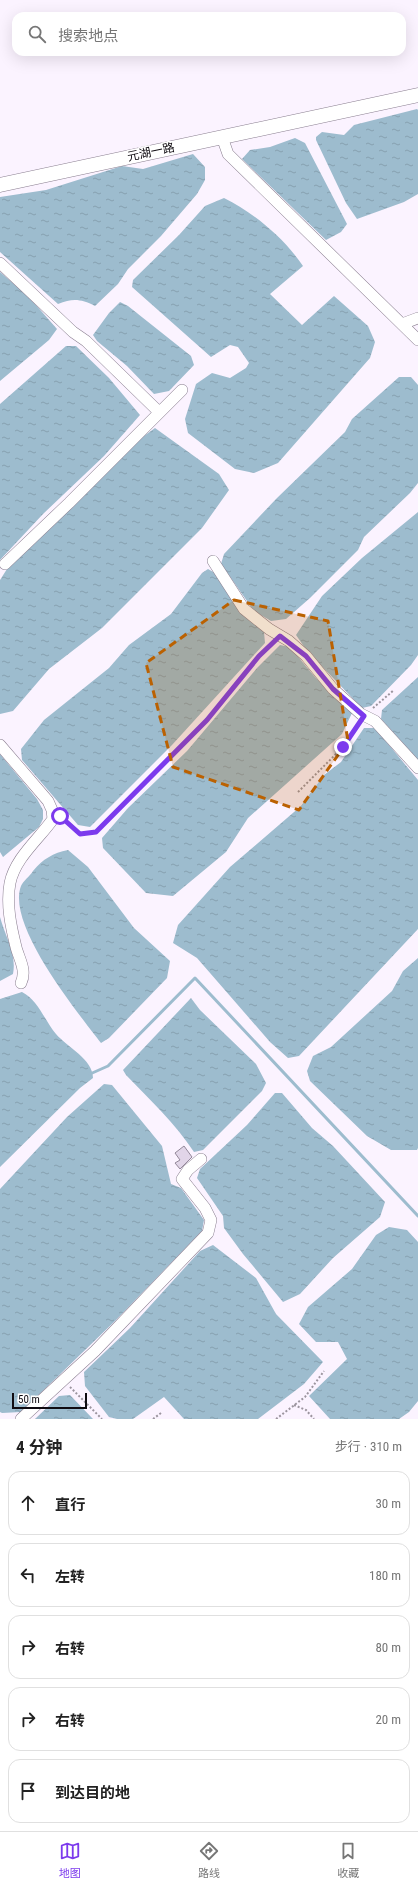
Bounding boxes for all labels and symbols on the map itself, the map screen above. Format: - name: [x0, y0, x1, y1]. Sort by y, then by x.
- street label: 元湖一路: [126, 140, 176, 164]
- route end: [334, 738, 352, 756]
- route start: [51, 807, 69, 825]
- scale bar: [12, 1391, 87, 1410]

